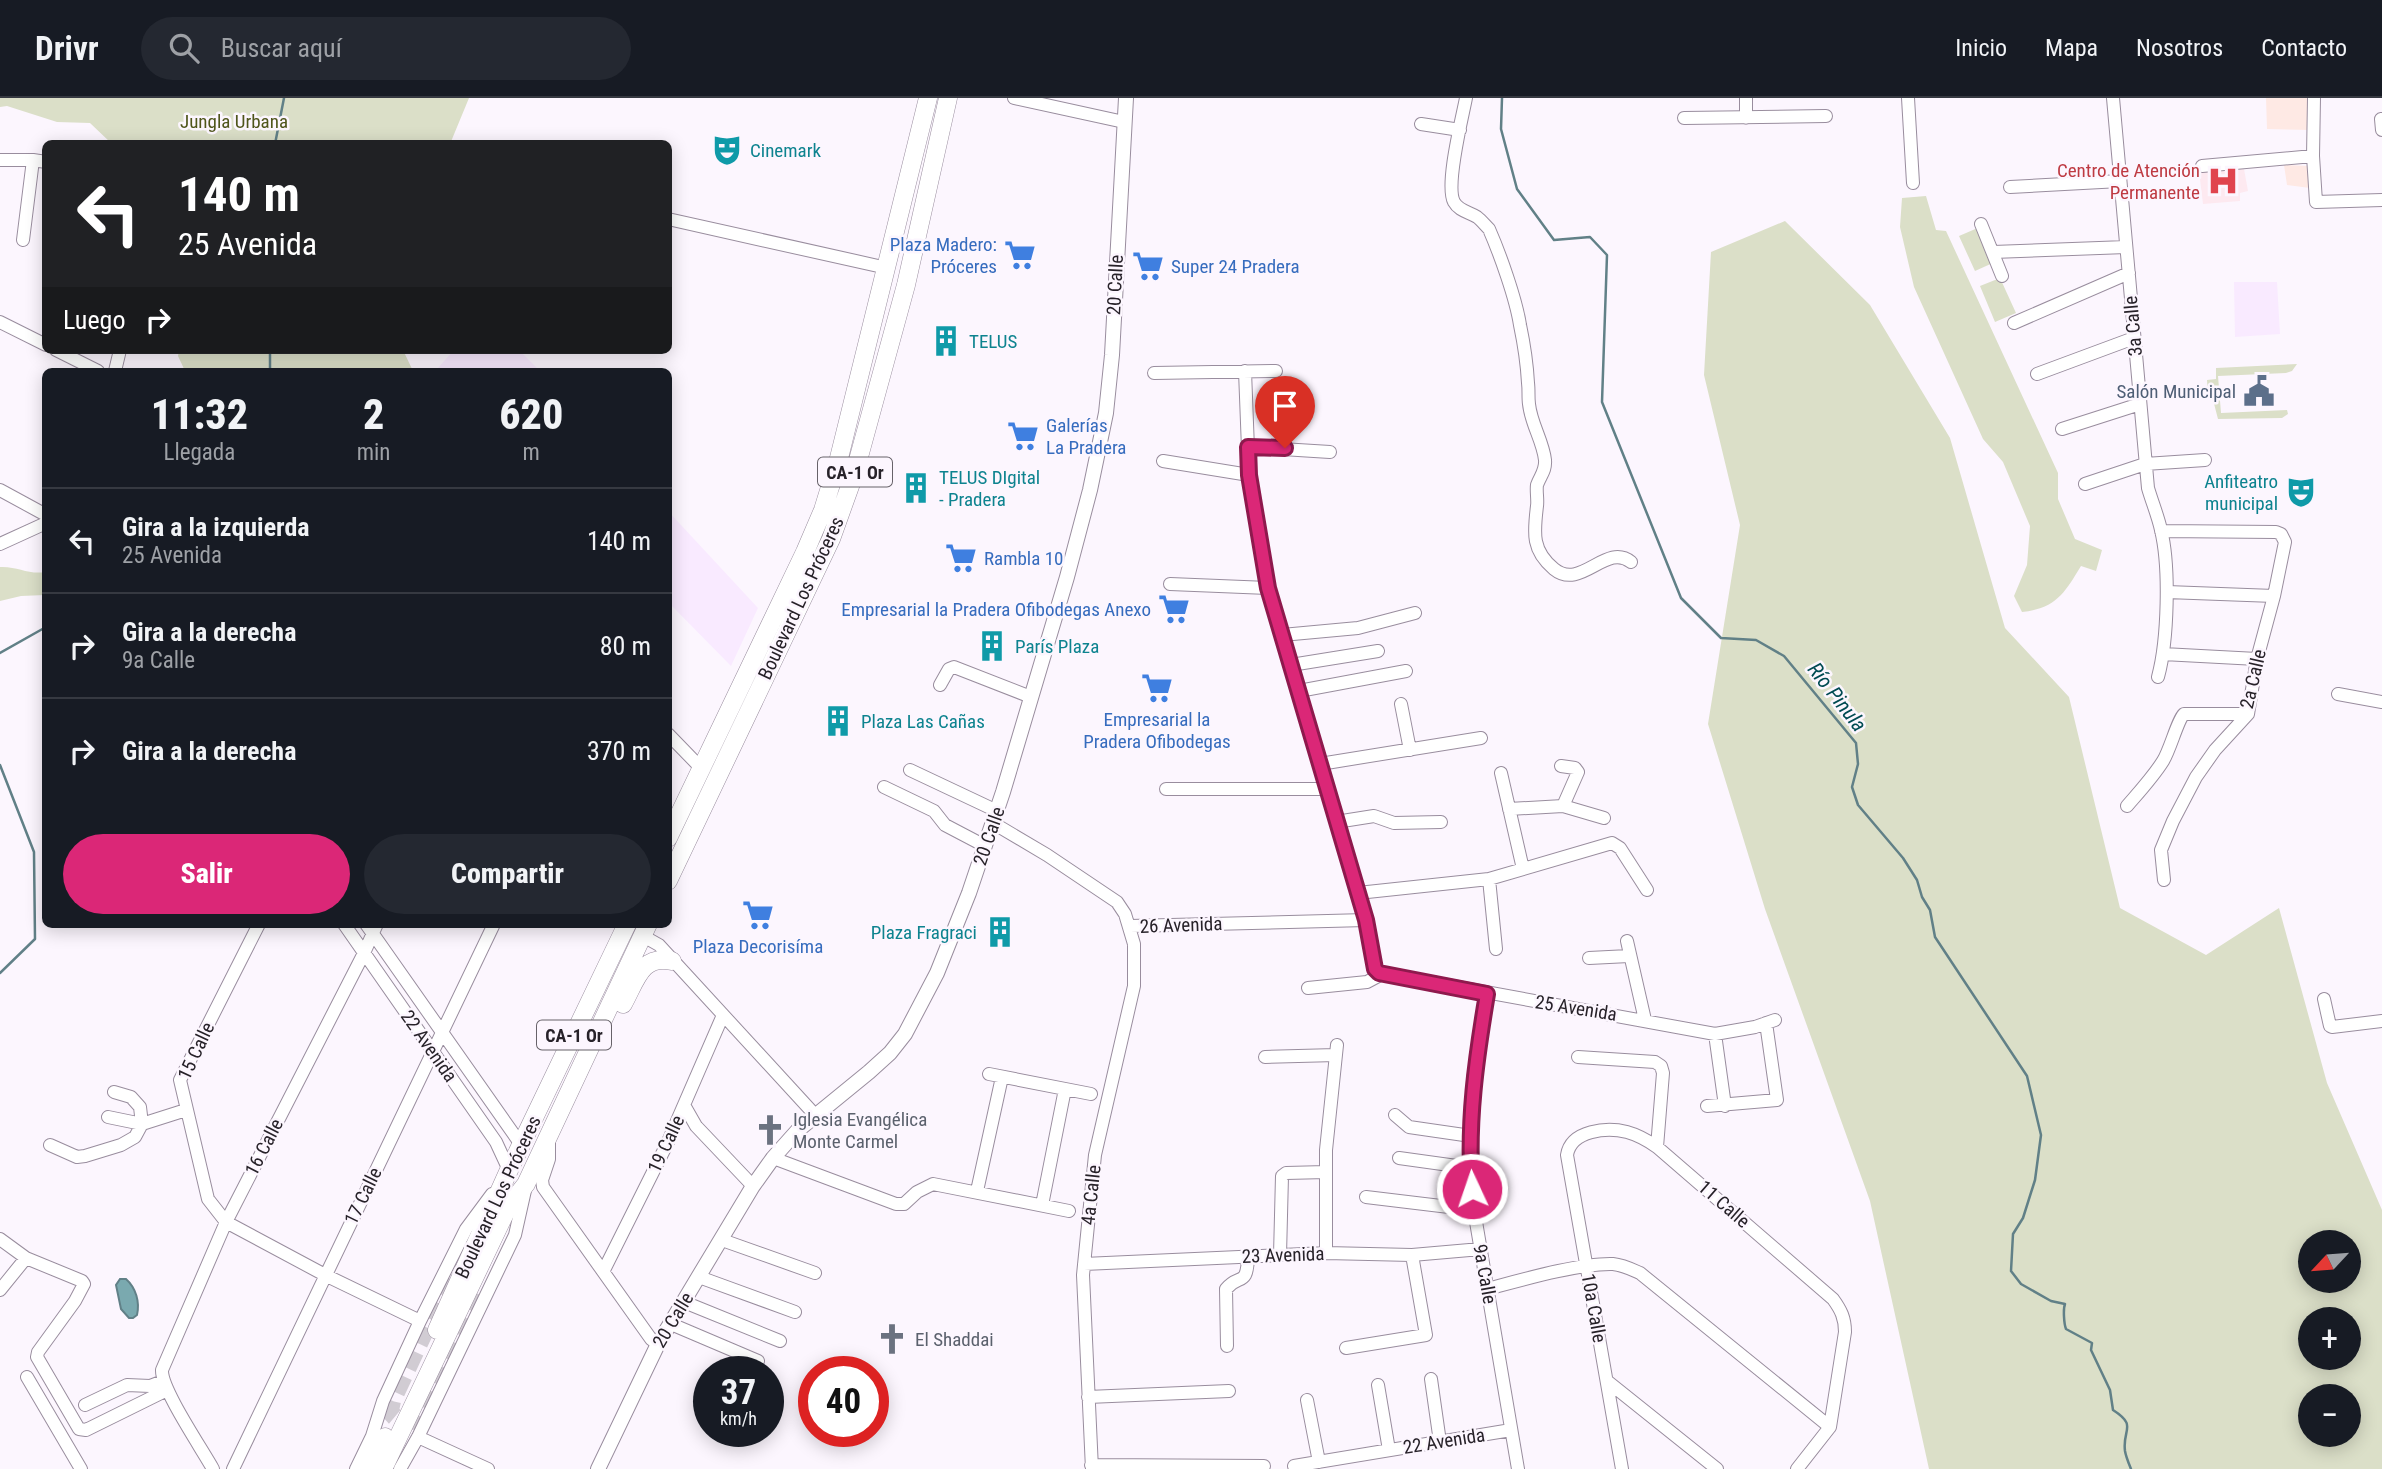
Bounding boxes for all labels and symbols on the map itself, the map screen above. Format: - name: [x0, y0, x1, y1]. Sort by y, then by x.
- park label: Jungla Urbana: [180, 110, 288, 133]
- theatre icon: Cinemark: [710, 133, 744, 167]
- place label: Cinemark: [750, 139, 821, 162]
- place label: Centro de Atención Permanente: [2057, 159, 2200, 204]
- hospital icon: Centro de Atención Permanente: [2206, 164, 2240, 198]
- place label: Plaza Madero: Próceres: [890, 233, 997, 278]
- supermarket icon: Plaza Madero: Próceres: [1003, 238, 1037, 272]
- supermarket icon: Super 24 Pradera: [1131, 249, 1165, 283]
- street label: 20 Calle: [1102, 254, 1128, 316]
- place label: Super 24 Pradera: [1171, 255, 1299, 278]
- street label: 3a Calle: [2119, 295, 2147, 357]
- building icon: TELUS: [929, 324, 963, 358]
- place label: TELUS: [969, 330, 1018, 353]
- public building icon: Salón Municipal: [2242, 374, 2276, 408]
- pin: [1255, 376, 1315, 448]
- place label: Salón Municipal: [2117, 380, 2236, 403]
- place label: Galerías La Pradera: [1046, 414, 1126, 459]
- supermarket icon: Galerías La Pradera: [1006, 419, 1040, 453]
- road number: CA-1 Or: [818, 458, 892, 486]
- place label: TELUS DIgital - Pradera: [939, 466, 1040, 511]
- place label: Anfiteatro municipal: [2204, 470, 2278, 515]
- building icon: TELUS DIgital - Pradera: [899, 471, 933, 505]
- theatre icon: Anfiteatro municipal: [2284, 475, 2318, 509]
- street label: Boulevard Los Próceres: [753, 513, 849, 683]
- supermarket icon: Rambla 10: [944, 541, 978, 575]
- place label: Rambla 10: [984, 547, 1063, 570]
- supermarket icon: Empresarial la Pradera Ofibodegas Anexo: [1157, 592, 1191, 626]
- place label: Empresarial la Pradera Ofibodegas Anexo: [841, 598, 1151, 621]
- building icon: París Plaza: [975, 629, 1009, 663]
- place label: París Plaza: [1015, 635, 1099, 658]
- street label: 2a Calle: [2235, 647, 2271, 711]
- water label: Río Pinula: [1803, 658, 1871, 736]
- supermarket icon: Empresarial la Pradera Ofibodegas: [1140, 671, 1174, 705]
- building icon: Plaza Las Cañas: [821, 704, 855, 738]
- place label: Empresarial la Pradera Ofibodegas: [1083, 708, 1231, 753]
- place label: Plaza Las Cañas: [861, 710, 985, 733]
- street label: 20 Calle: [968, 804, 1010, 868]
- supermarket icon: Plaza Decorisíma: [741, 898, 775, 932]
- street label: 26 Avenida: [1139, 912, 1223, 938]
- building icon: Plaza Fragraci: [983, 915, 1017, 949]
- place label: Plaza Fragraci: [871, 921, 977, 944]
- place label: Plaza Decorisíma: [693, 935, 823, 958]
- street label: 25 Avenida: [1533, 990, 1619, 1026]
- street label: 22 Avenida: [396, 1006, 462, 1086]
- street label: 15 Calle: [173, 1019, 219, 1083]
- road number: CA-1 Or: [537, 1020, 611, 1050]
- place label: Iglesia Evangélica Monte Carmel: [793, 1108, 927, 1153]
- street label: Boulevard Los Próceres: [450, 1112, 546, 1282]
- street label: 19 Calle: [643, 1112, 689, 1176]
- church icon: Iglesia Evangélica Monte Carmel: [753, 1113, 787, 1147]
- street label: 16 Calle: [240, 1115, 288, 1179]
- position arrow: [1435, 1152, 1509, 1226]
- street label: 17 Calle: [339, 1164, 387, 1228]
- street label: 4a Calle: [1076, 1164, 1106, 1226]
- street label: 11 Calle: [1694, 1175, 1754, 1233]
- north arrow: [2298, 1230, 2361, 1293]
- street label: 23 Avenida: [1241, 1242, 1325, 1268]
- street label: 9a Calle: [1468, 1242, 1502, 1306]
- street label: 10a Calle: [1577, 1272, 1611, 1344]
- street label: 20 Calle: [648, 1288, 699, 1352]
- church icon: El Shaddai: [875, 1322, 909, 1356]
- place label: El Shaddai: [915, 1328, 994, 1351]
- speed limit sign: 40: [798, 1356, 889, 1447]
- street label: 22 Avenida: [1401, 1423, 1487, 1459]

